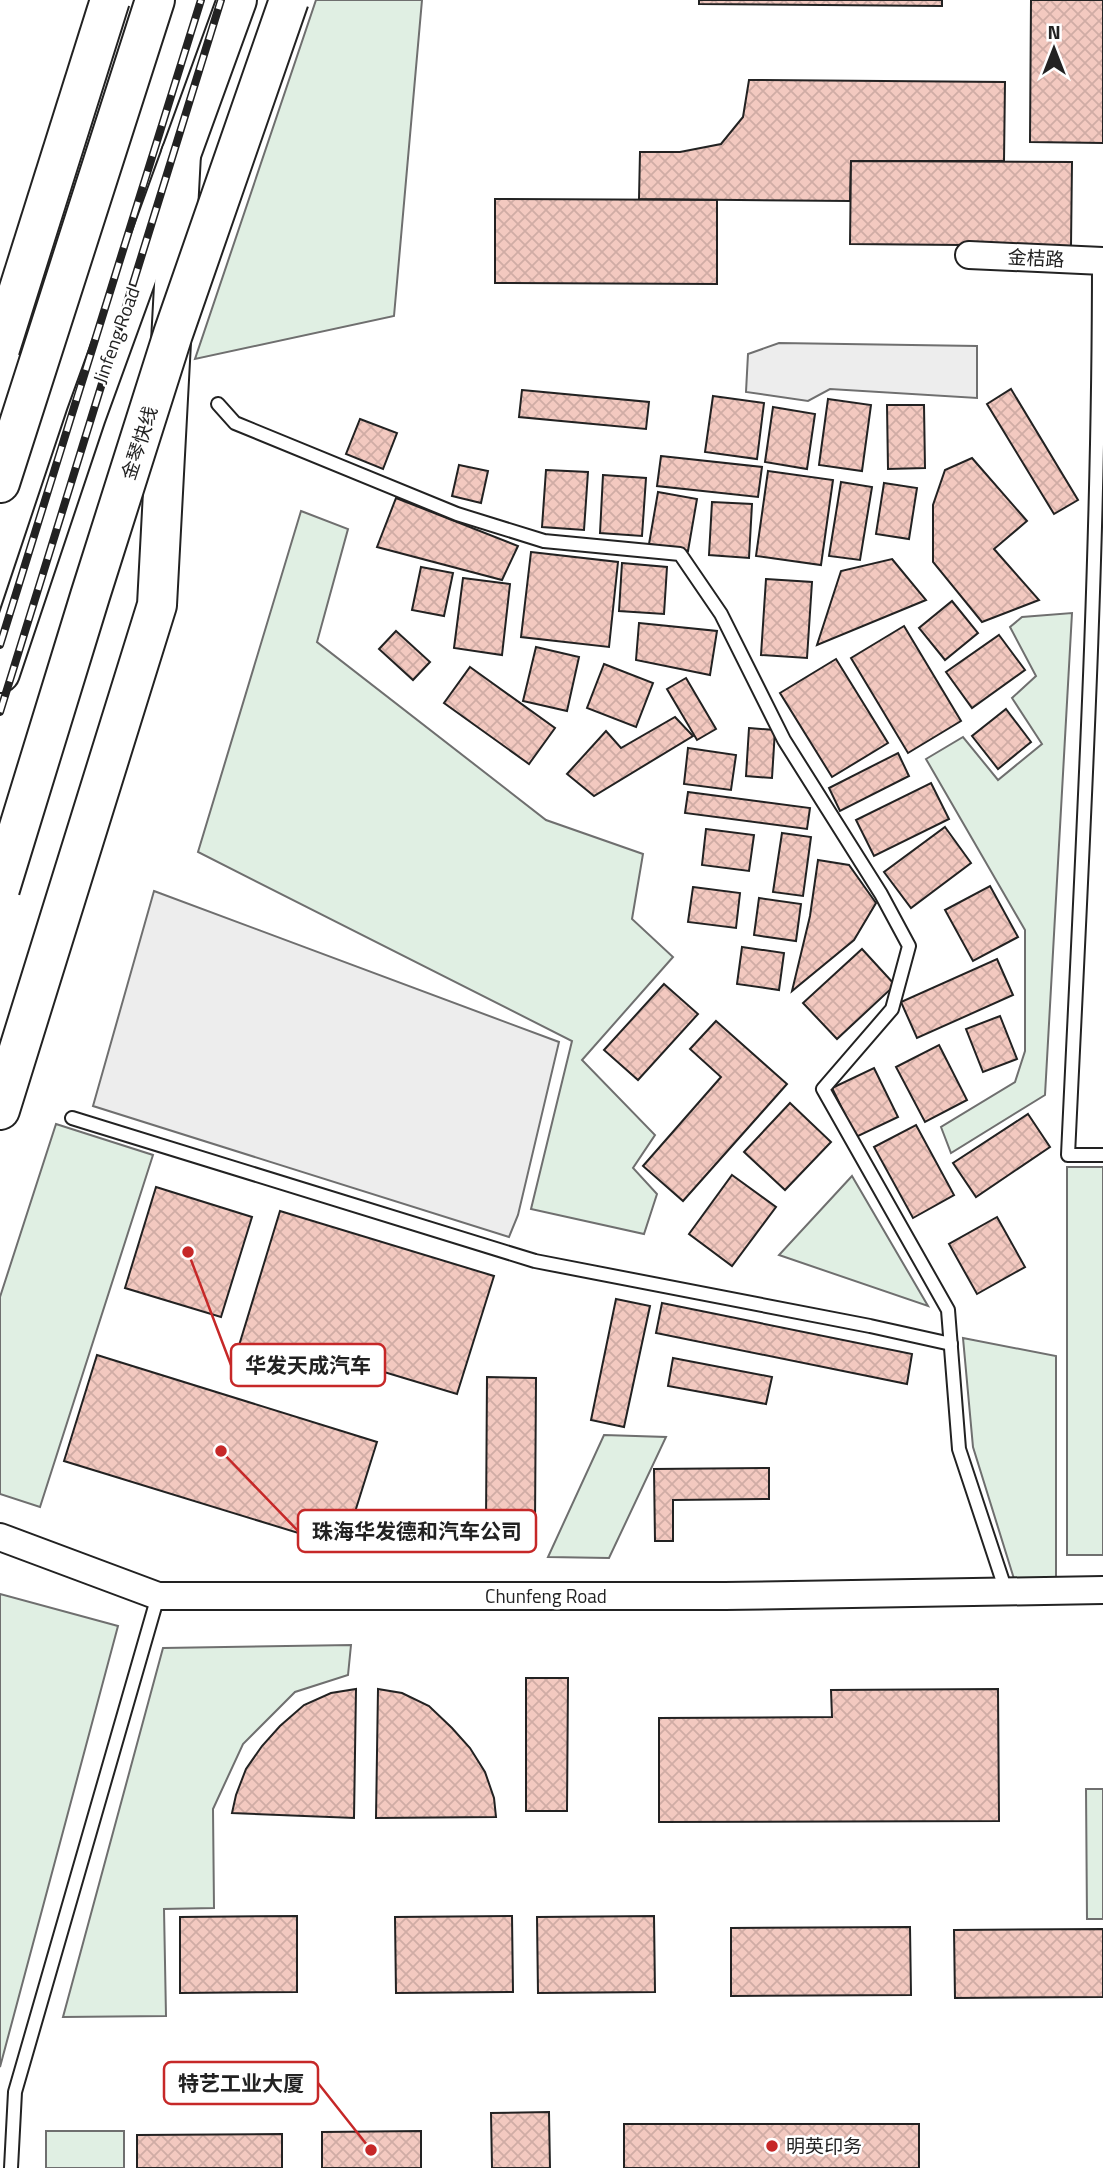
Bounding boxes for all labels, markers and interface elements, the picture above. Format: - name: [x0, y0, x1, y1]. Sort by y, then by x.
- north arrow: [1019, 14, 1089, 84]
- text: N: [1047, 17, 1061, 46]
- street label: 金桔路: [1007, 242, 1065, 273]
- street label: Jinfeng Road: [85, 282, 146, 387]
- street label: 金琴快线: [113, 402, 164, 483]
- callout: 华发天成汽车: [231, 1344, 385, 1386]
- text: 华发天成汽车: [245, 1349, 371, 1381]
- callout: 珠海华发德和汽车公司: [298, 1510, 536, 1552]
- text: 珠海华发德和汽车公司: [312, 1515, 522, 1547]
- street label: Chunfeng Road: [485, 1581, 607, 1610]
- callout: 特艺工业大厦: [164, 2062, 318, 2104]
- text: 特艺工业大厦: [178, 2067, 304, 2099]
- place label: 明英印务: [786, 2131, 862, 2160]
- marker: 明英印务: [764, 2138, 780, 2154]

